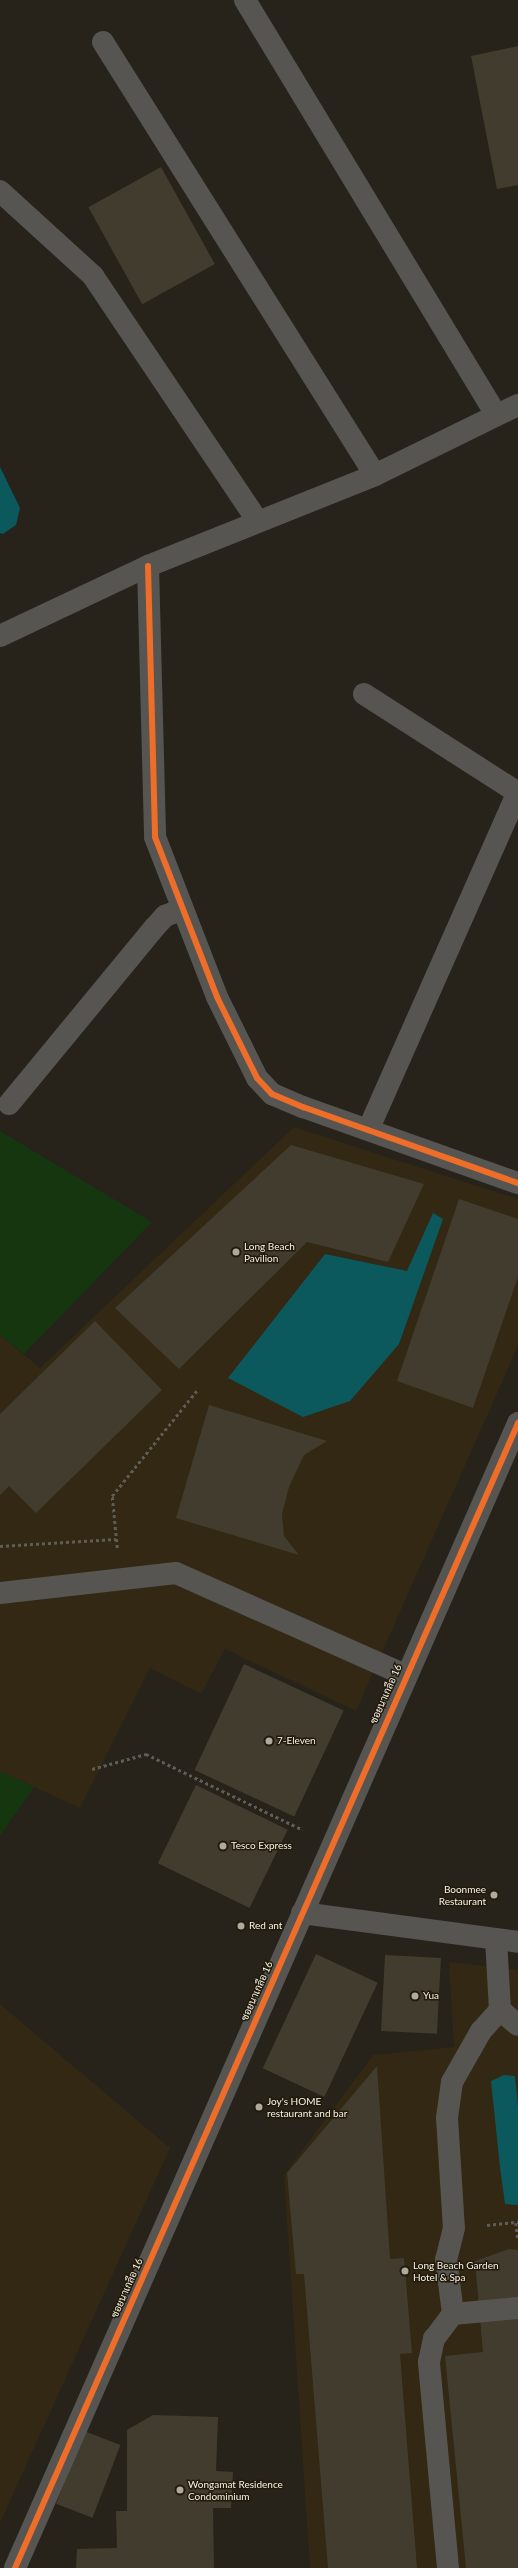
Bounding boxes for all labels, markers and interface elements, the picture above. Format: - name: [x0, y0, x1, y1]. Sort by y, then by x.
- place label: Long Beach Pavilion: [244, 1240, 295, 1264]
- marker: Long Beach Pavilion: [231, 1247, 241, 1257]
- street label: ซอยนาเกลือ 16: [368, 1662, 404, 1726]
- place label: 7-Eleven: [277, 1735, 316, 1747]
- marker: 7-Eleven: [264, 1736, 274, 1746]
- place label: Tesco Express: [231, 1840, 292, 1852]
- marker: Tesco Express: [218, 1841, 228, 1851]
- place label: Boonmee Restaurant: [439, 1883, 486, 1906]
- marker: Boonmee Restaurant: [489, 1890, 499, 1900]
- place label: Red ant: [249, 1920, 282, 1932]
- marker: Red ant: [236, 1921, 246, 1931]
- street label: ซอยนาเกลือ 16: [239, 1959, 275, 2023]
- place label: Yua: [423, 1990, 439, 2002]
- marker: Yua: [410, 1991, 420, 2001]
- place label: Joy's HOME restaurant and bar: [267, 2095, 347, 2118]
- marker: Joy's HOME restaurant and bar: [254, 2102, 264, 2112]
- street label: ซอยนาเกลือ 16: [109, 2256, 145, 2320]
- place label: Long Beach Garden Hotel & Spa: [413, 2259, 498, 2282]
- marker: Long Beach Garden Hotel & Spa: [400, 2266, 410, 2276]
- place label: Wongamat Residence Condominium: [188, 2478, 283, 2502]
- marker: Wongamat Residence Condominium: [175, 2485, 185, 2495]

